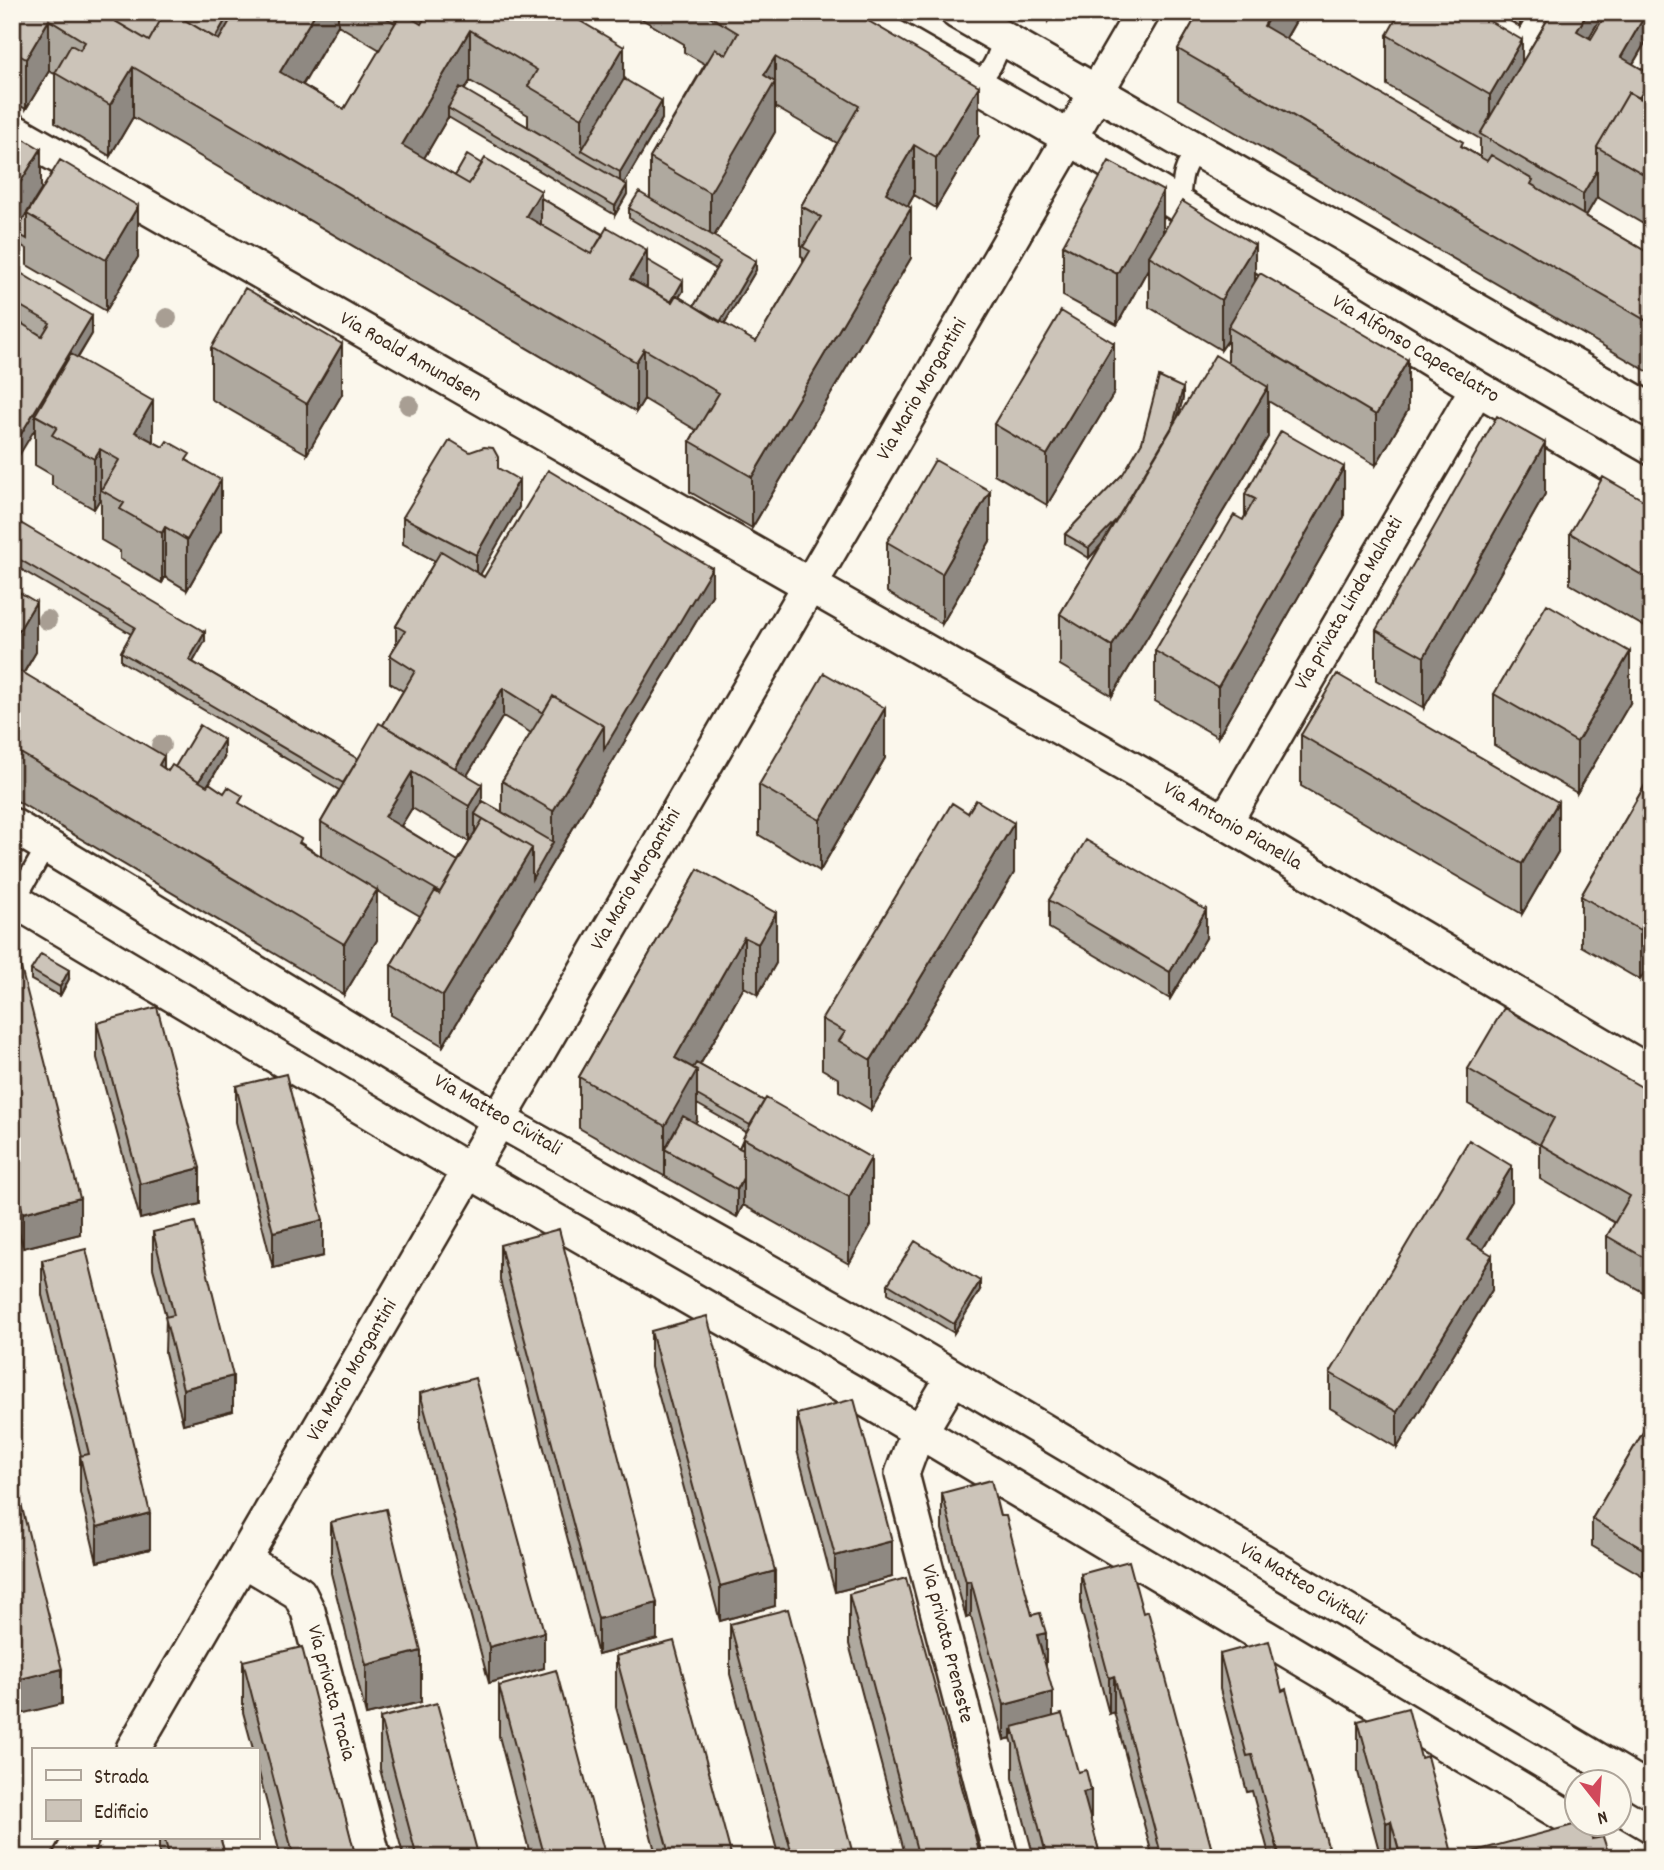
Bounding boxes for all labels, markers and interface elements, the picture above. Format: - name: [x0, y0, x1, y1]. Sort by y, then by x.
- street label: Via Alfonso Capecelatro: [1325, 288, 1505, 412]
- street label: Via Roald Amundsen: [333, 305, 487, 411]
- street label: Via Mario Morgantini: [870, 313, 976, 467]
- street label: Via privata Linda Malnati: [1288, 512, 1412, 696]
- street label: Via Antonio Pianella: [1157, 775, 1308, 880]
- street label: Via Mario Morgantini: [584, 803, 690, 957]
- street label: Via Matteo Civitali: [428, 1067, 567, 1165]
- street label: Via Mario Morgantini: [300, 1294, 406, 1448]
- street label: Via Matteo Civitali: [1233, 1535, 1371, 1635]
- street label: Via privata Preneste: [912, 1562, 980, 1726]
- street label: Via privata Tracia: [298, 1622, 363, 1765]
- legend: [32, 1748, 259, 1839]
- text: Strada: [94, 1764, 149, 1794]
- north arrow: [1562, 1769, 1632, 1839]
- text: Edificio: [94, 1799, 149, 1829]
- text: N: [1594, 1802, 1610, 1830]

